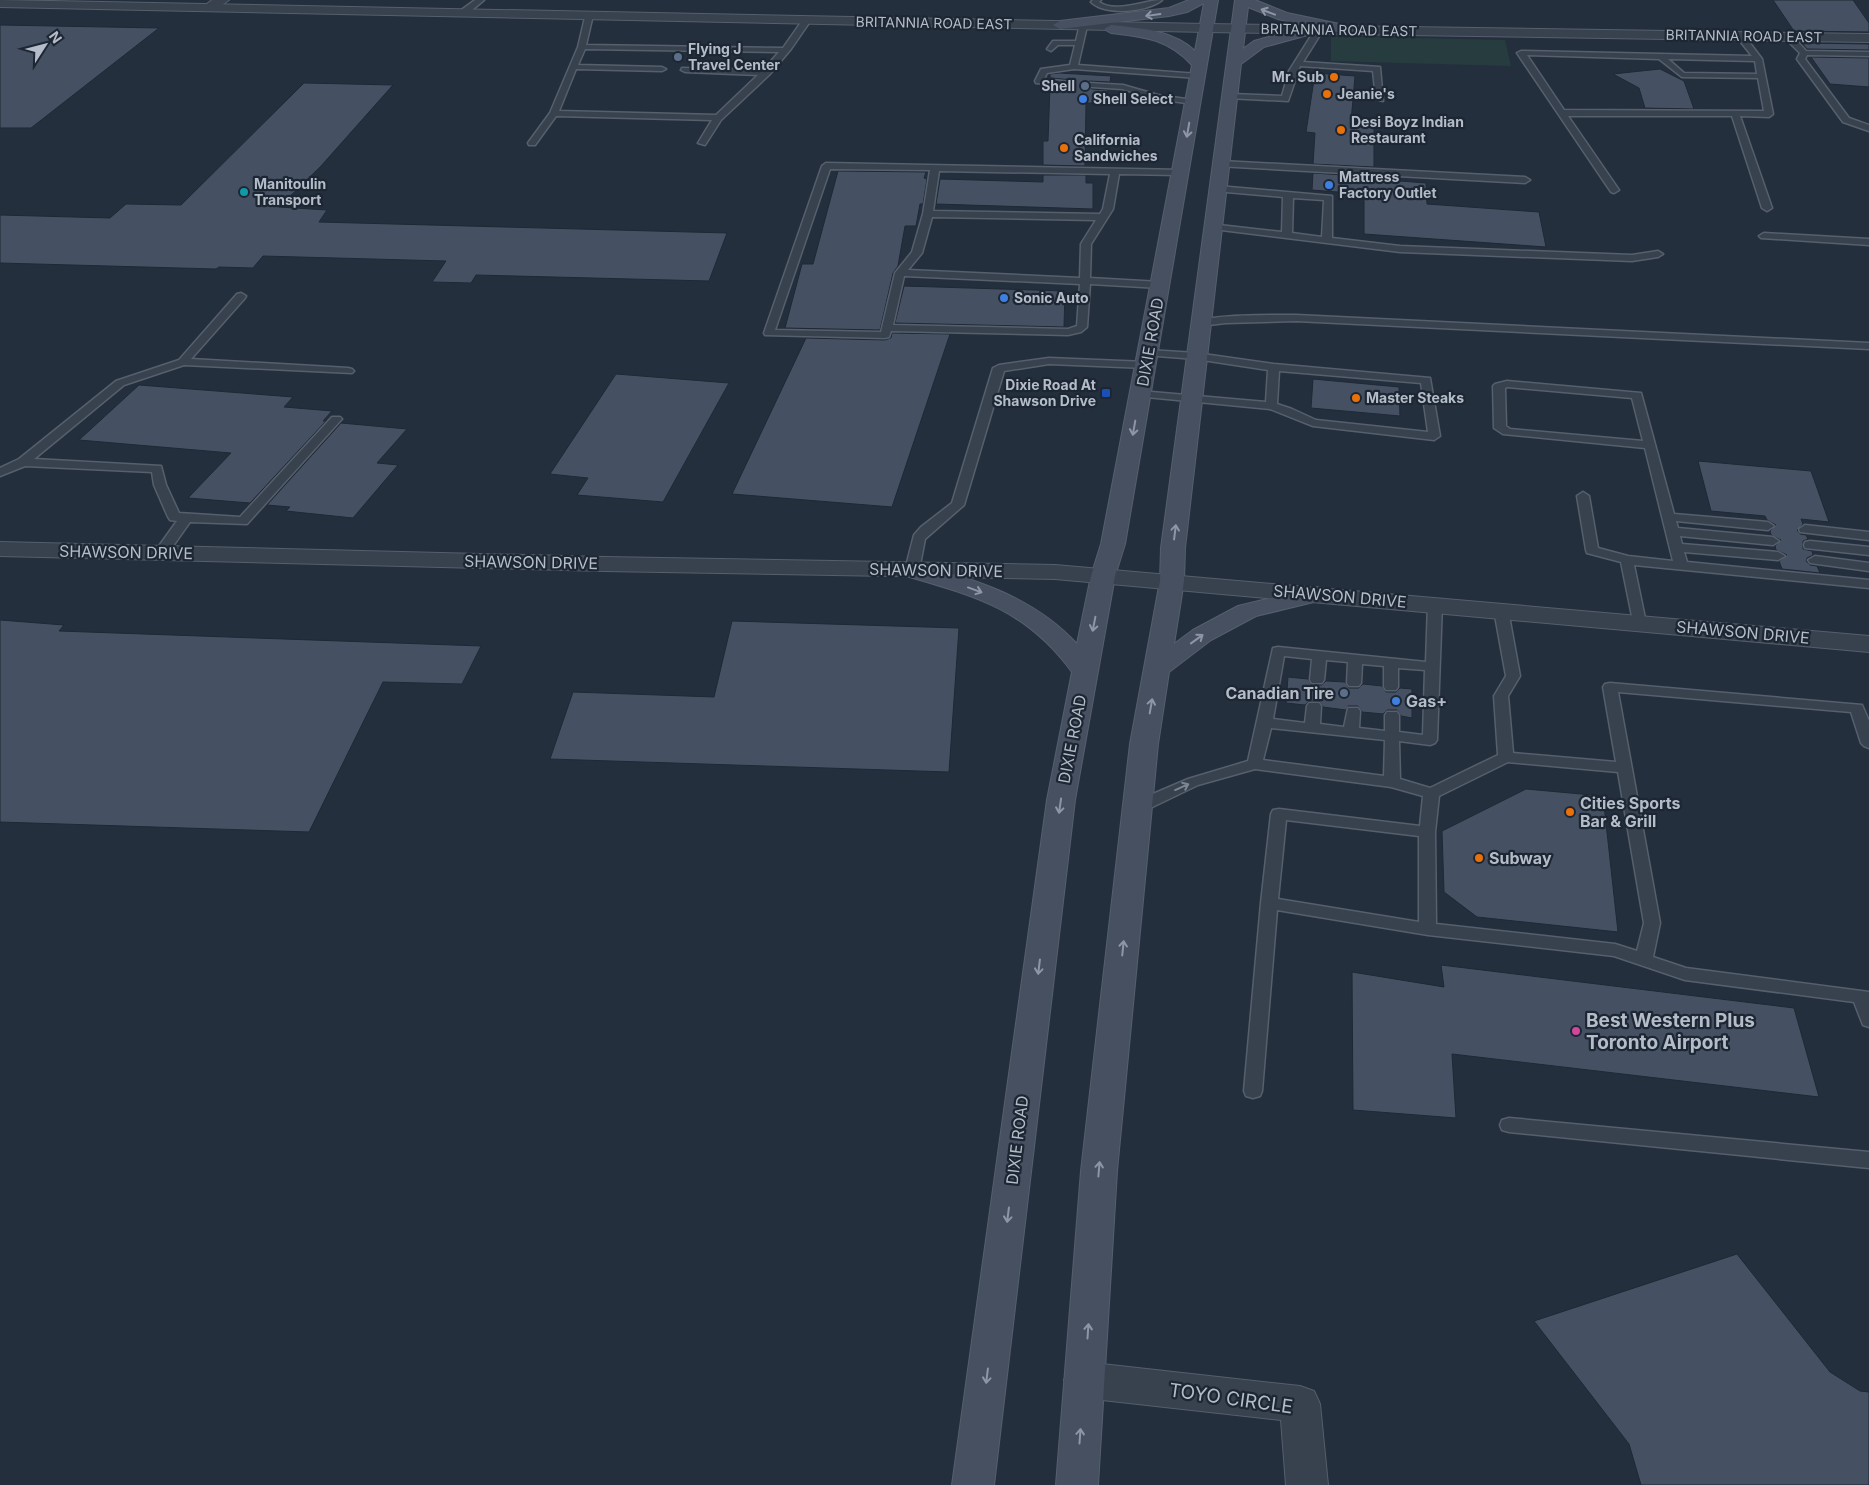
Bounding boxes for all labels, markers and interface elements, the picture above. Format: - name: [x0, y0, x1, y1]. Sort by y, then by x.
- one-way arrow: [1261, 7, 1276, 16]
- one-way arrow: [1145, 10, 1161, 20]
- street label: BRITANNIA ROAD EAST: [855, 13, 1013, 32]
- north arrow: [20, 20, 70, 70]
- street label: BRITANNIA ROAD EAST: [1260, 20, 1418, 39]
- street label: BRITANNIA ROAD EAST: [1665, 26, 1823, 45]
- text: N: [46, 28, 66, 46]
- place label: Flying J Travel Center: [688, 40, 780, 73]
- marker: Flying J Travel Center: [672, 51, 684, 63]
- place label: Mr. Sub: [1272, 68, 1324, 85]
- marker: Mr. Sub: [1328, 71, 1340, 83]
- place label: Shell: [1041, 77, 1075, 94]
- marker: Shell: [1079, 80, 1091, 92]
- place label: Jeanie's: [1337, 85, 1395, 102]
- marker: Jeanie's: [1321, 88, 1333, 100]
- place label: Shell Select: [1093, 90, 1173, 107]
- marker: Shell Select: [1077, 93, 1089, 105]
- place label: Desi Boyz Indian Restaurant: [1351, 113, 1464, 146]
- one-way arrow: [1183, 122, 1193, 138]
- marker: Desi Boyz Indian Restaurant: [1335, 124, 1347, 136]
- place label: California Sandwiches: [1074, 131, 1158, 164]
- marker: California Sandwiches: [1058, 142, 1070, 154]
- place label: Mattress Factory Outlet: [1339, 168, 1437, 201]
- place label: Manitoulin Transport: [254, 175, 326, 208]
- marker: Mattress Factory Outlet: [1323, 179, 1335, 191]
- marker: Manitoulin Transport: [238, 186, 250, 198]
- place label: Sonic Auto: [1014, 289, 1089, 306]
- marker: Sonic Auto: [998, 292, 1010, 304]
- street label: DIXIE ROAD: [1132, 296, 1168, 388]
- place label: Dixie Road At Shawson Drive: [993, 376, 1096, 409]
- marker: Dixie Road At Shawson Drive: [1100, 387, 1112, 399]
- place label: Master Steaks: [1366, 389, 1464, 406]
- marker: Master Steaks: [1350, 392, 1362, 404]
- one-way arrow: [1129, 419, 1138, 435]
- one-way arrow: [1170, 524, 1180, 540]
- street label: SHAWSON DRIVE: [59, 541, 193, 563]
- street label: SHAWSON DRIVE: [464, 551, 598, 573]
- street label: SHAWSON DRIVE: [869, 559, 1003, 581]
- street label: SHAWSON DRIVE: [1272, 580, 1408, 612]
- one-way arrow: [967, 586, 982, 595]
- one-way arrow: [1089, 615, 1099, 631]
- street label: SHAWSON DRIVE: [1675, 616, 1811, 648]
- one-way arrow: [1190, 634, 1204, 644]
- place label: Canadian Tire: [1225, 683, 1334, 703]
- marker: Canadian Tire: [1338, 687, 1350, 699]
- place label: Gas+: [1406, 691, 1447, 711]
- street label: DIXIE ROAD: [1054, 693, 1090, 785]
- marker: Gas+: [1390, 695, 1402, 707]
- one-way arrow: [1147, 698, 1157, 714]
- one-way arrow: [1174, 781, 1189, 791]
- place label: Cities Sports Bar & Grill: [1580, 793, 1681, 831]
- one-way arrow: [1055, 797, 1065, 813]
- marker: Cities Sports Bar & Grill: [1564, 806, 1576, 818]
- place label: Subway: [1489, 848, 1552, 868]
- marker: Subway: [1473, 852, 1485, 864]
- one-way arrow: [1118, 940, 1127, 956]
- one-way arrow: [1034, 959, 1044, 975]
- place label: Best Western Plus Toronto Airport: [1586, 1009, 1755, 1054]
- marker: Best Western Plus Toronto Airport: [1570, 1025, 1582, 1037]
- street label: DIXIE ROAD: [1002, 1094, 1032, 1186]
- one-way arrow: [1095, 1161, 1104, 1177]
- one-way arrow: [1003, 1207, 1013, 1223]
- one-way arrow: [1083, 1323, 1092, 1339]
- one-way arrow: [982, 1368, 992, 1384]
- street label: TOYO CIRCLE: [1167, 1378, 1294, 1419]
- one-way arrow: [1076, 1429, 1085, 1445]

